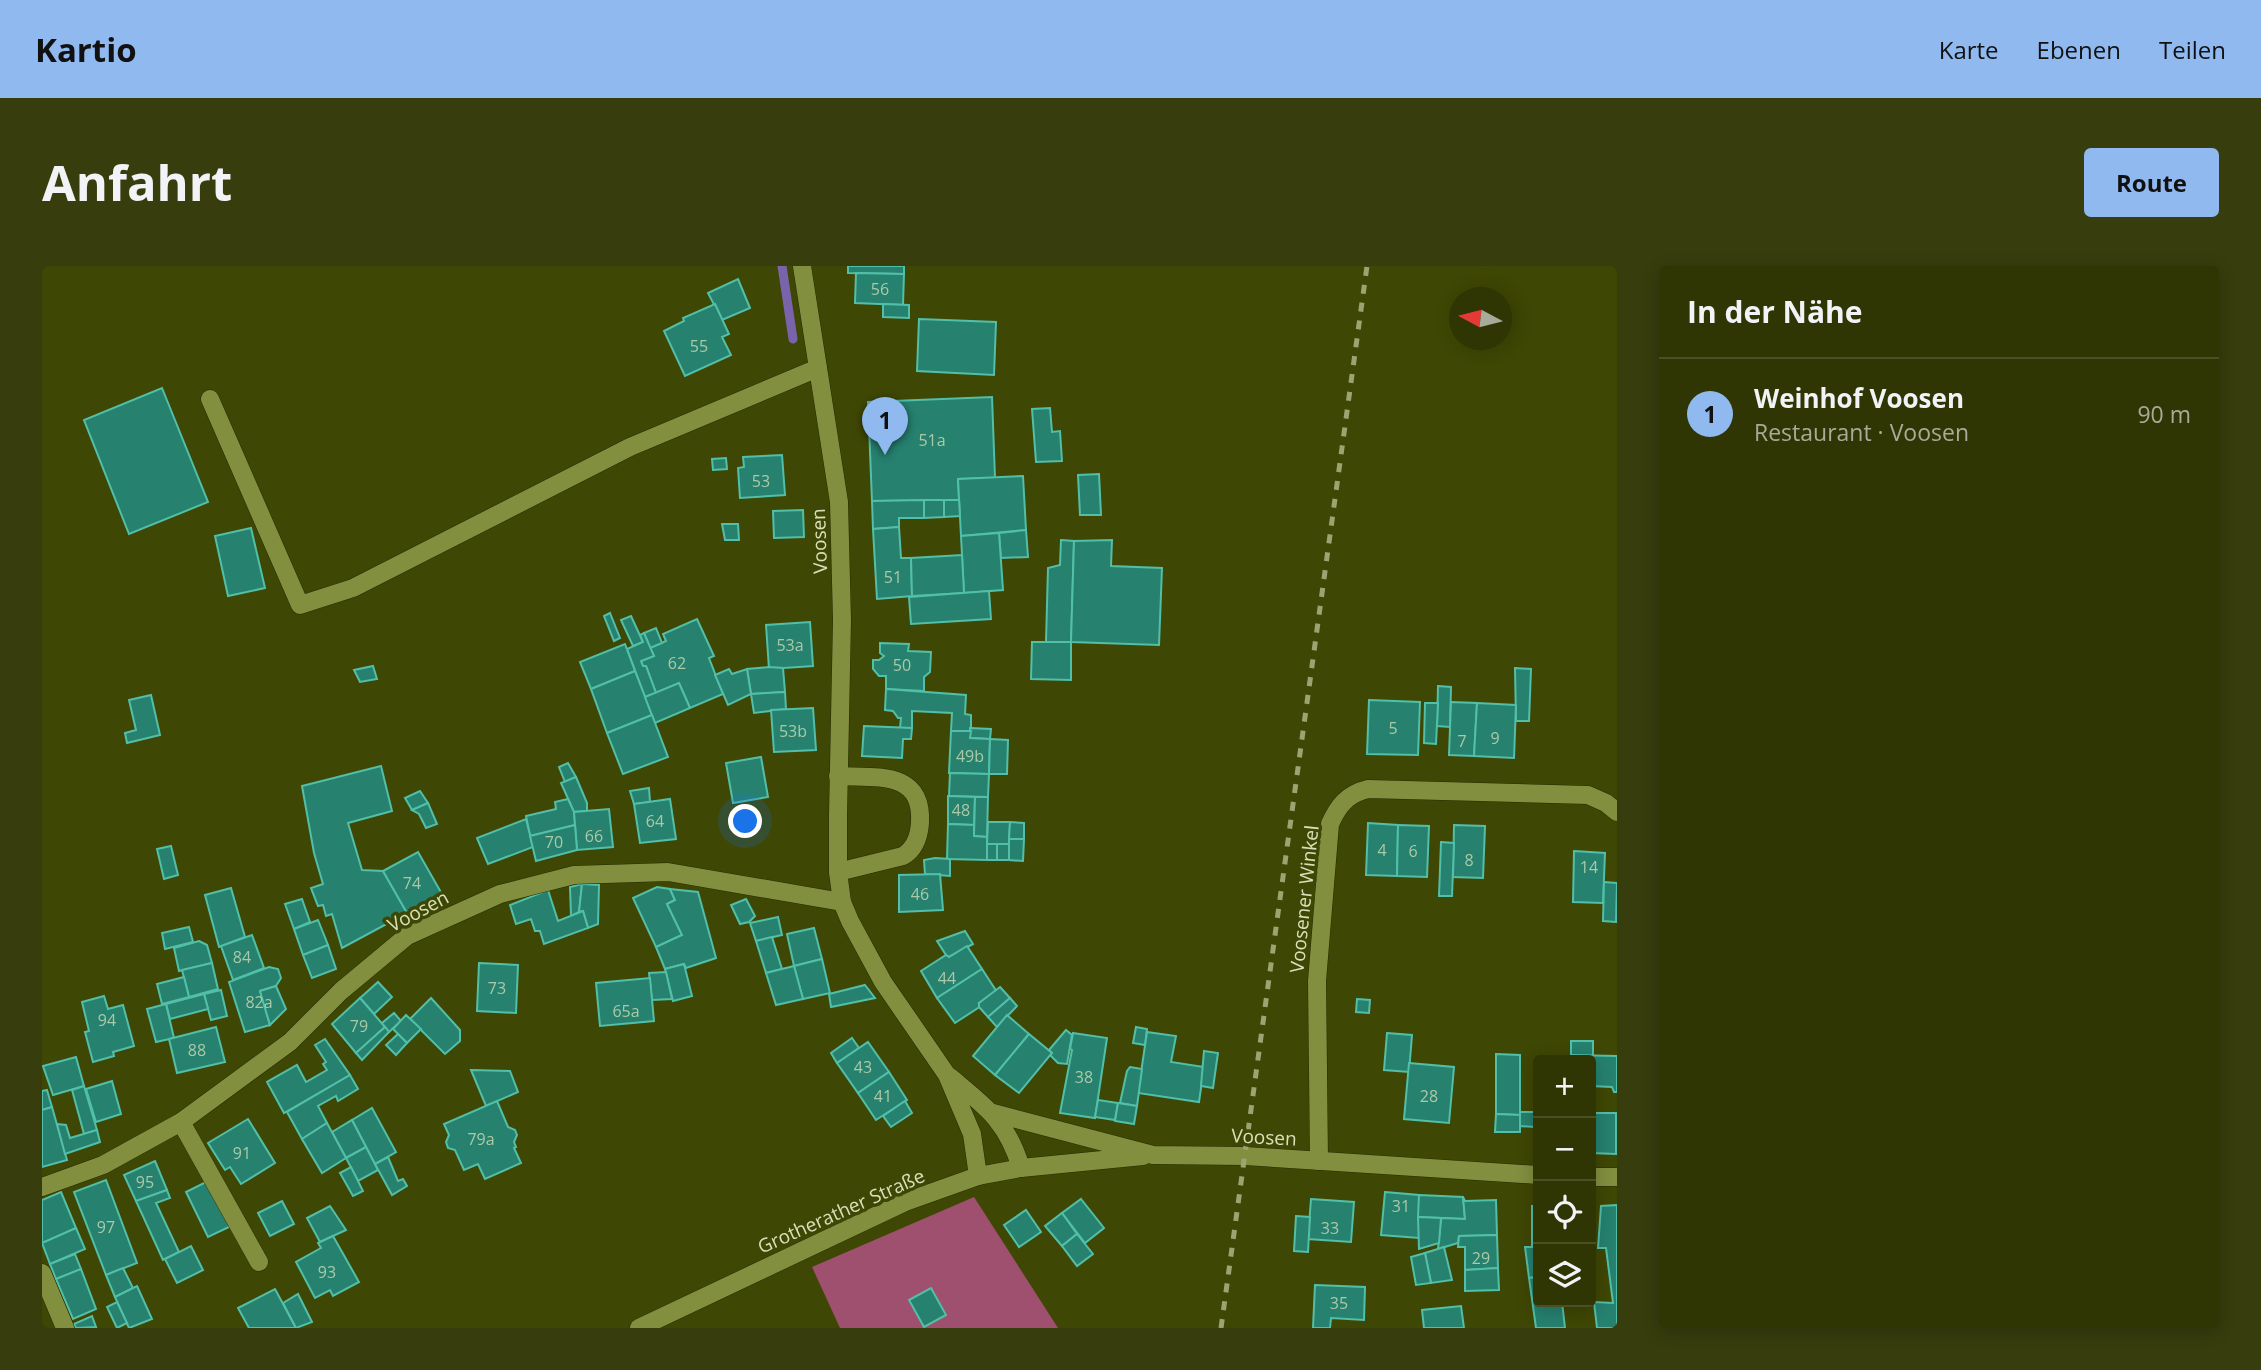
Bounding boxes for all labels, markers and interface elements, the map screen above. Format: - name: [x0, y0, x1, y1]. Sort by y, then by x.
- text: Kartio: [35, 27, 137, 72]
- text: Karte: [1939, 33, 1999, 66]
- text: Ebenen: [2037, 33, 2121, 66]
- text: Teilen: [2159, 33, 2226, 66]
- button: Route: [2084, 148, 2219, 217]
- text: Anfahrt: [42, 149, 232, 215]
- house number: 56: [871, 278, 889, 300]
- north arrow: [1449, 287, 1512, 350]
- text: In der Nähe: [1687, 291, 1863, 332]
- house number: 55: [690, 335, 708, 357]
- text: Weinhof Voosen: [1754, 380, 1964, 416]
- pin: 1: [862, 397, 908, 455]
- text: 1: [1703, 398, 1717, 430]
- text: 90 m: [2137, 398, 2191, 430]
- text: Restaurant · Voosen: [1754, 416, 1969, 448]
- house number: 51a: [918, 429, 946, 451]
- house number: 53: [752, 470, 770, 492]
- street label: Voosen: [805, 508, 833, 574]
- house number: 51: [884, 566, 902, 588]
- house number: 53a: [776, 634, 804, 656]
- house number: 62: [668, 652, 686, 674]
- house number: 50: [893, 654, 911, 676]
- house number: 5: [1388, 717, 1398, 739]
- house number: 53b: [779, 720, 807, 742]
- house number: 9: [1490, 727, 1500, 749]
- house number: 7: [1457, 730, 1467, 752]
- house number: 49b: [956, 745, 984, 767]
- house number: 48: [952, 799, 970, 821]
- your location: [728, 804, 762, 838]
- house number: 64: [646, 810, 664, 832]
- street label: Voosener Winkel: [1283, 824, 1325, 974]
- house number: 66: [585, 825, 603, 847]
- house number: 70: [545, 831, 563, 853]
- house number: 4: [1377, 839, 1387, 861]
- house number: 6: [1408, 840, 1418, 862]
- house number: 8: [1464, 849, 1474, 871]
- house number: 14: [1580, 856, 1598, 878]
- house number: 74: [403, 872, 421, 894]
- house number: 46: [911, 883, 929, 905]
- street label: Voosen: [383, 884, 453, 938]
- house number: 84: [233, 946, 251, 968]
- house number: 44: [938, 967, 956, 989]
- house number: 73: [488, 977, 506, 999]
- house number: 82a: [245, 991, 273, 1013]
- house number: 65a: [612, 1000, 640, 1022]
- house number: 94: [98, 1009, 116, 1031]
- house number: 79: [350, 1015, 368, 1037]
- house number: 88: [188, 1039, 206, 1061]
- map controls: [1533, 1055, 1596, 1307]
- button: +: [1533, 1055, 1596, 1118]
- house number: 43: [854, 1056, 872, 1078]
- house number: 38: [1075, 1066, 1093, 1088]
- house number: 41: [874, 1085, 892, 1107]
- house number: 28: [1420, 1085, 1438, 1107]
- button: −: [1533, 1118, 1596, 1181]
- street label: Voosen: [1231, 1122, 1297, 1152]
- house number: 79a: [467, 1128, 495, 1150]
- house number: 91: [233, 1142, 251, 1164]
- street label: Grotherather Straße: [753, 1162, 929, 1260]
- house number: 95: [136, 1171, 154, 1193]
- button: locate: [1533, 1181, 1596, 1244]
- house number: 31: [1392, 1195, 1410, 1217]
- house number: 97: [97, 1216, 115, 1238]
- house number: 33: [1321, 1217, 1339, 1239]
- button: layers: [1533, 1244, 1596, 1307]
- house number: 29: [1472, 1247, 1490, 1269]
- house number: 93: [318, 1261, 336, 1283]
- house number: 35: [1330, 1292, 1348, 1314]

